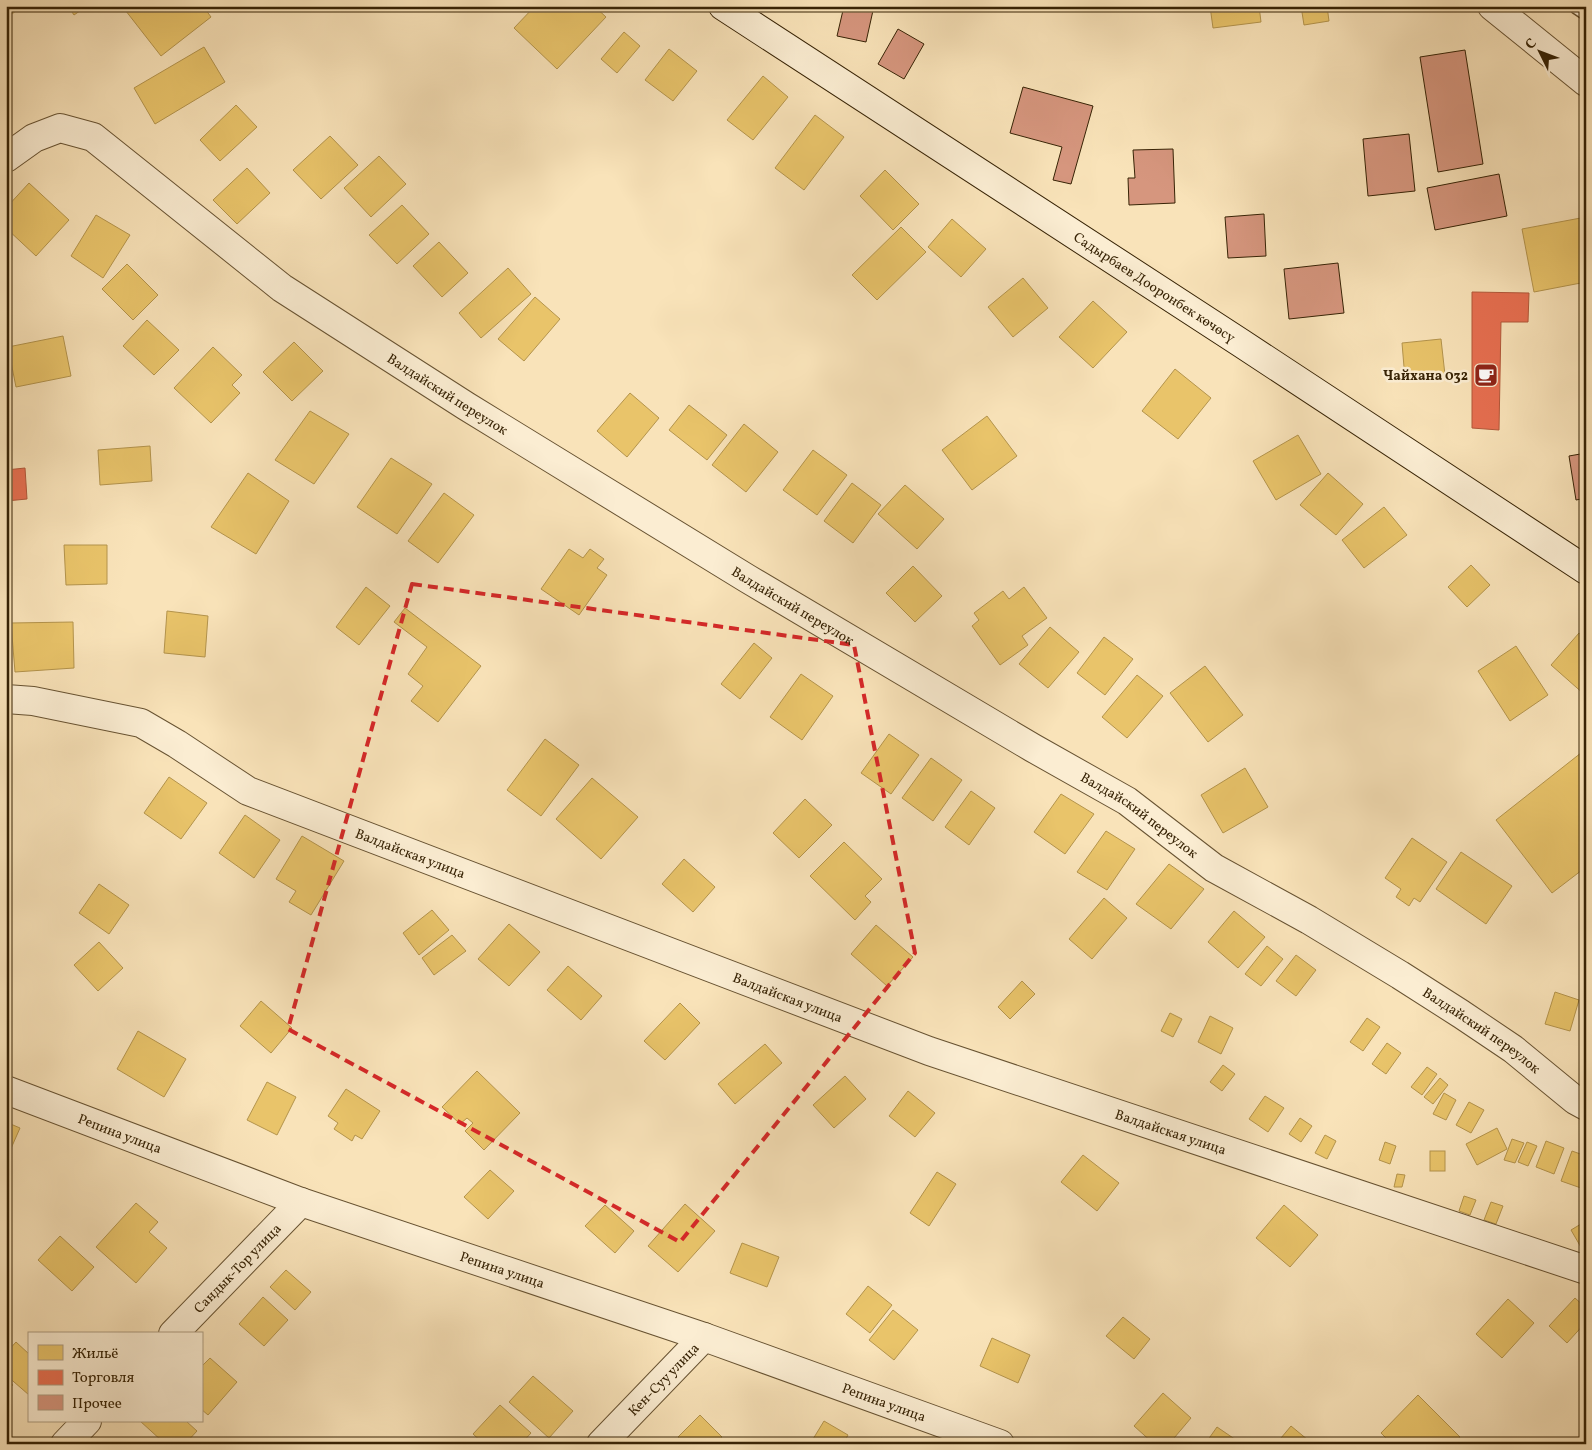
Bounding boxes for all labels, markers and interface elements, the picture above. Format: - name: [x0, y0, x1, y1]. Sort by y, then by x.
- north arrow: [1514, 28, 1564, 78]
- text: С: [1521, 35, 1542, 54]
- street label: Садырбаев Дооронбек көчөсү: [1069, 228, 1239, 348]
- street label: Валдайский переулок: [383, 350, 511, 441]
- cafe icon: Чайхана 032: [1473, 362, 1499, 388]
- place label: Чайхана 032: [1383, 367, 1468, 386]
- street label: Валдайский переулок: [727, 563, 857, 651]
- street label: Валдайский переулок: [1076, 769, 1202, 864]
- street label: Валдайская улица: [352, 825, 468, 884]
- street label: Валдайская улица: [730, 969, 845, 1028]
- street label: Валдайский переулок: [1418, 984, 1544, 1079]
- street label: Валдайская улица: [1112, 1106, 1229, 1160]
- street label: Репина улица: [75, 1110, 164, 1159]
- street label: Сандык-Тор улица: [190, 1220, 286, 1318]
- street label: Репина улица: [457, 1248, 547, 1294]
- legend: [28, 1332, 202, 1422]
- street label: Кен-Суу улица: [625, 1339, 704, 1421]
- text: Жильё: [72, 1344, 118, 1365]
- text: Торговля: [72, 1368, 134, 1389]
- street label: Репина улица: [839, 1380, 928, 1427]
- text: Прочее: [72, 1394, 122, 1415]

